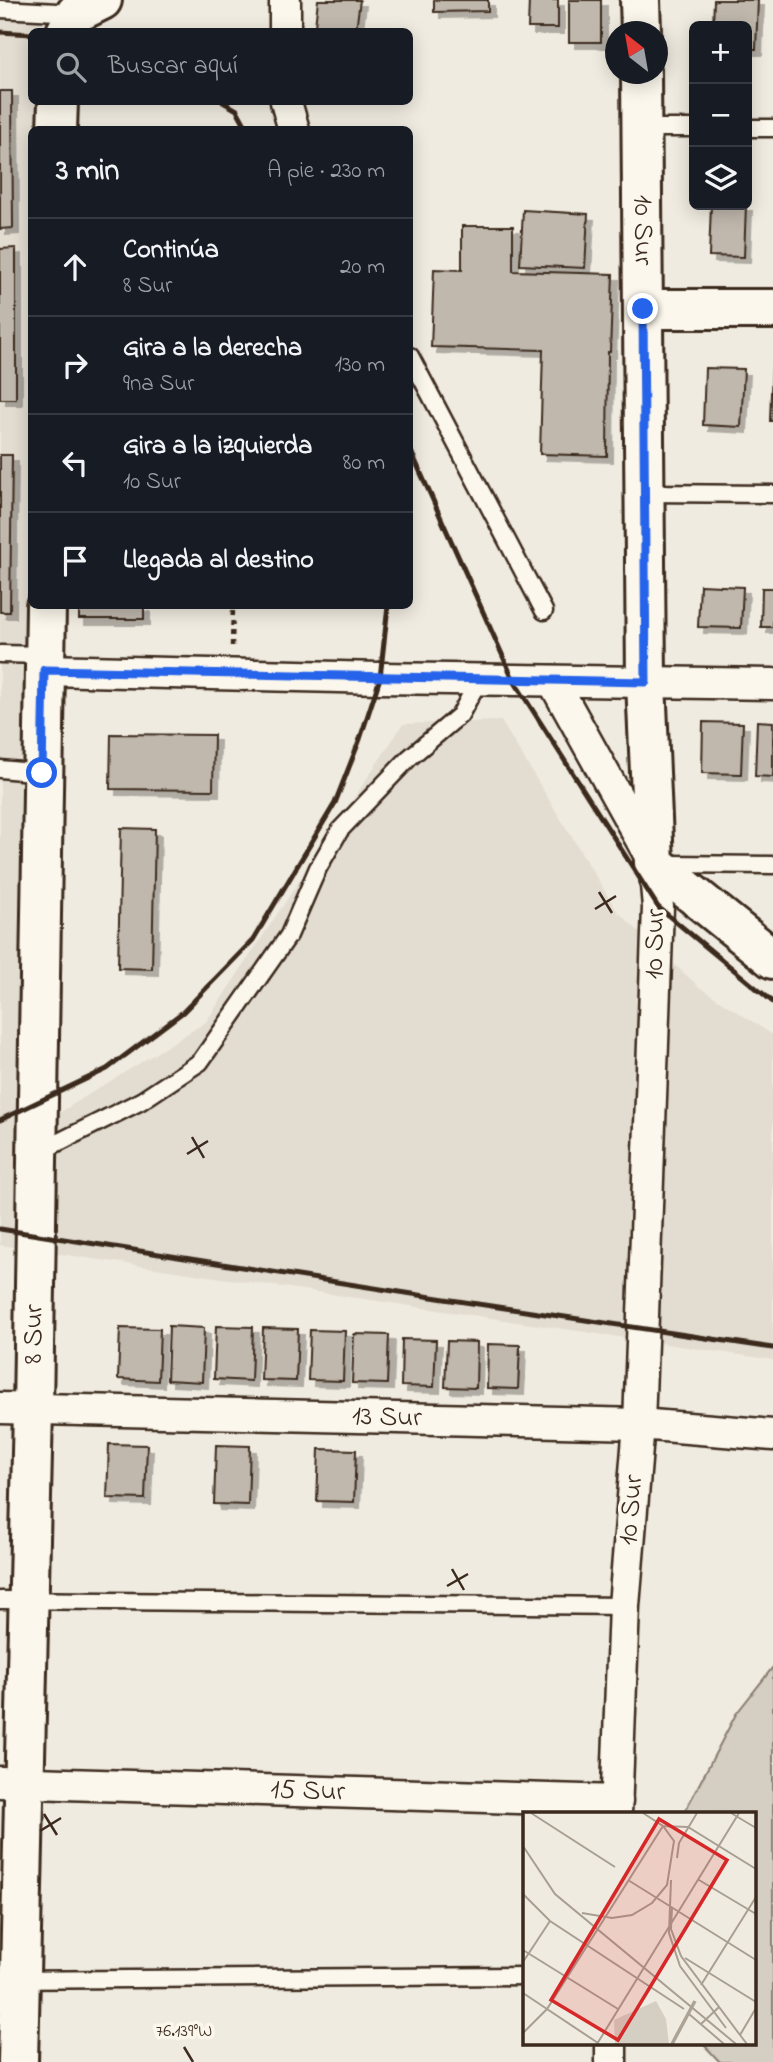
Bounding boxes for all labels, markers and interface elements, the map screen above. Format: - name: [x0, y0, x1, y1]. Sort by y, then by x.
- north arrow: [605, 21, 668, 84]
- map controls: [689, 21, 752, 210]
- button: +: [689, 21, 752, 84]
- search box: [28, 28, 413, 105]
- icon: search: [52, 48, 90, 86]
- text: Buscar aquí: [108, 48, 238, 86]
- button: −: [689, 84, 752, 147]
- button: layers: [689, 147, 752, 210]
- text: 3 min: [56, 150, 119, 194]
- text: A pie · 230 m: [267, 155, 385, 188]
- street label: 10 Sur: [621, 195, 663, 266]
- text: Continúa: [123, 232, 219, 270]
- icon: ahead: [56, 248, 94, 286]
- text: 20 m: [340, 251, 385, 284]
- text: 8 Sur: [123, 270, 172, 303]
- route end: [627, 293, 658, 324]
- text: Gira a la derecha: [123, 330, 302, 368]
- icon: right: [56, 346, 94, 384]
- text: 130 m: [335, 349, 385, 382]
- text: 9na Sur: [123, 368, 194, 401]
- text: Gira a la izquierda: [123, 428, 312, 466]
- icon: left: [56, 444, 94, 482]
- text: 80 m: [343, 447, 385, 480]
- text: 10 Sur: [123, 466, 181, 499]
- icon: arrive: [56, 542, 94, 580]
- text: Llegada al destino: [123, 542, 314, 580]
- route start: [26, 757, 57, 788]
- street label: 10 Sur: [635, 908, 677, 980]
- street label: 8 Sur: [13, 1303, 55, 1365]
- street label: 13 Sur: [351, 1396, 423, 1439]
- street label: 10 Sur: [609, 1473, 656, 1547]
- street label: 15 Sur: [270, 1770, 346, 1813]
- inset map: [523, 1812, 756, 2044]
- text: 76.139°W: [156, 2019, 212, 2045]

